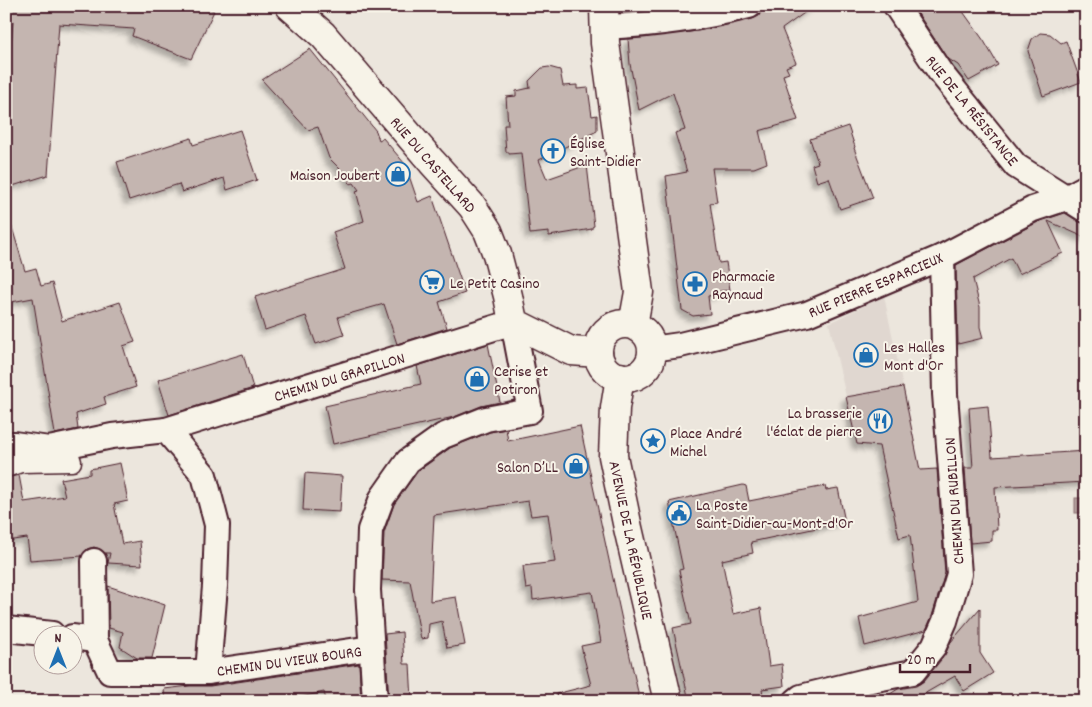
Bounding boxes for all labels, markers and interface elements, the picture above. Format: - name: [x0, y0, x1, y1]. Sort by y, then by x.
- street label: RUE DE LA RÉSISTANCE: [919, 51, 1024, 173]
- street label: RUE DU CASTELLARD: [384, 112, 481, 219]
- place label: Église Saint-Didier: [570, 133, 641, 174]
- church icon: Église Saint-Didier: [540, 138, 566, 164]
- shop icon: Maison Joubert: [385, 161, 411, 187]
- place label: Maison Joubert: [290, 165, 380, 188]
- street label: RUE PIERRE ESPARCIEUX: [805, 247, 947, 325]
- place label: Pharmacie Raynaud: [712, 266, 775, 307]
- supermarket icon: Le Petit Casino: [419, 269, 445, 295]
- pharmacy icon: Pharmacie Raynaud: [682, 271, 708, 297]
- place label: Le Petit Casino: [450, 273, 540, 296]
- place label: Les Halles Mont d'Or: [884, 337, 945, 378]
- shop icon: Les Halles Mont d'Or: [853, 342, 879, 368]
- street label: CHEMIN DU GRAPILLON: [271, 347, 408, 409]
- place label: Cerise et Potiron: [494, 361, 548, 402]
- shop icon: Cerise et Potiron: [464, 366, 490, 392]
- place label: La brasserie l'éclat de pierre: [766, 403, 862, 444]
- restaurant icon: La brasserie l'éclat de pierre: [867, 408, 893, 434]
- place label: Place André Michel: [670, 423, 742, 464]
- place icon: Place André Michel: [640, 428, 666, 454]
- street label: CHEMIN DU RUBILLON: [940, 437, 971, 565]
- shop icon: Salon D’LL: [563, 453, 589, 479]
- place label: Salon D’LL: [497, 457, 558, 480]
- street label: AVENUE DE LA RÉPUBLIQUE: [601, 459, 658, 623]
- place label: La Poste Saint-Didier-au-Mont-d'Or: [696, 495, 853, 536]
- public building icon: La Poste Saint-Didier-au-Mont-d'Or: [666, 500, 692, 526]
- north arrow: [32, 624, 82, 674]
- text: N: [55, 629, 62, 649]
- street label: CHEMIN DU VIEUX BOURG: [215, 641, 363, 684]
- scale bar: [900, 642, 970, 674]
- text: 20 m: [907, 650, 935, 672]

